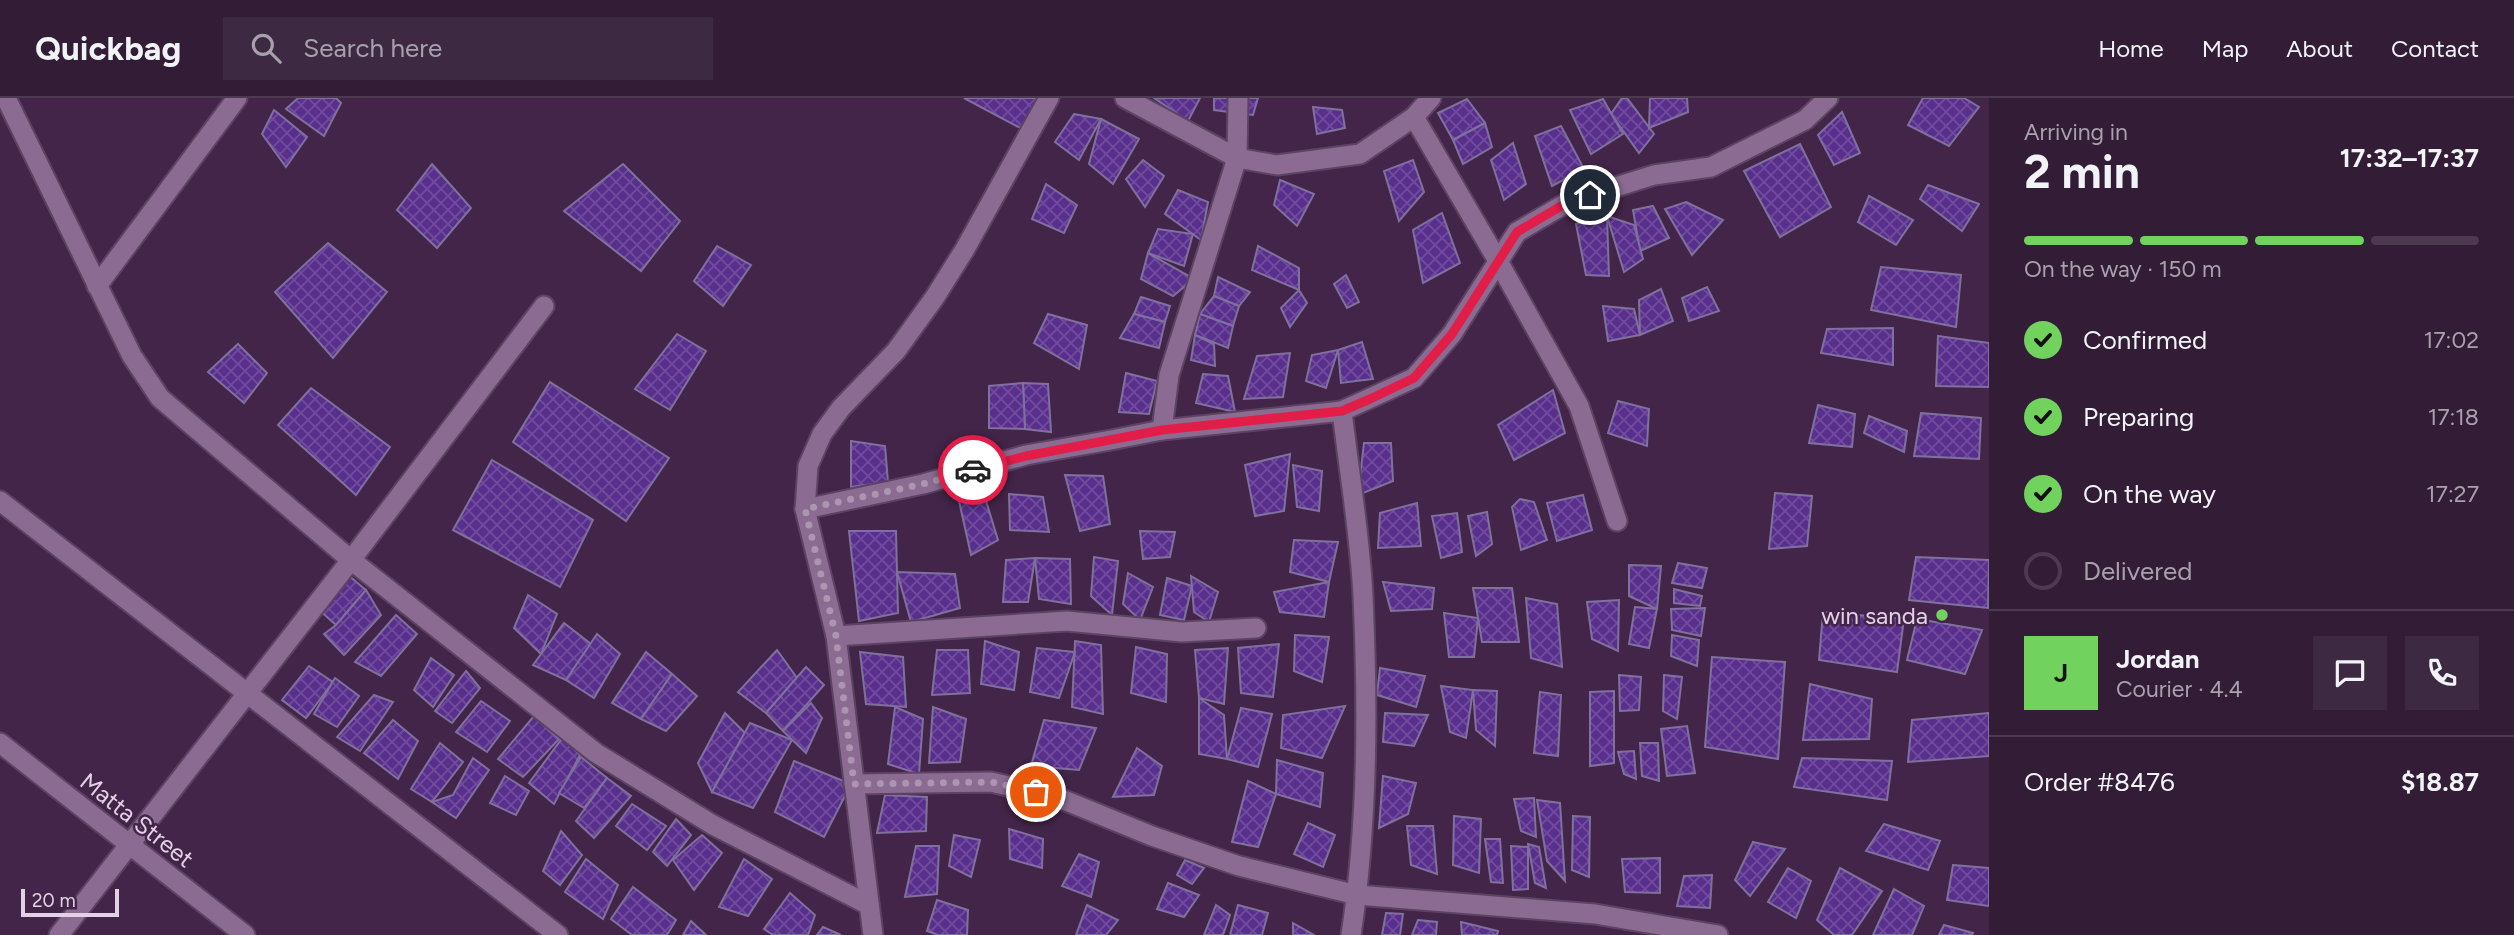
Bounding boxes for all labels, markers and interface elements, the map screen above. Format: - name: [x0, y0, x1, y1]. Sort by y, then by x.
- search box: [223, 17, 713, 80]
- text: Quickbag: [35, 29, 181, 68]
- icon: search: [247, 29, 285, 67]
- text: Search here: [303, 32, 442, 64]
- text: Home: [2098, 34, 2164, 63]
- text: Map: [2202, 34, 2248, 63]
- text: About: [2286, 34, 2353, 63]
- text: Contact: [2391, 34, 2479, 63]
- text: Arriving in: [2024, 118, 2128, 146]
- text: 17:32–17:37: [2340, 142, 2479, 174]
- text: 2 min: [2024, 144, 2140, 200]
- pin: [1560, 165, 1620, 225]
- icon: home: [1571, 176, 1609, 214]
- text: On the way · 150 m: [2024, 255, 2221, 283]
- icon: check: [2024, 321, 2062, 359]
- text: Confirmed: [2083, 324, 2207, 356]
- text: 17:02: [2424, 326, 2479, 354]
- icon: check: [2024, 398, 2062, 436]
- text: Preparing: [2083, 401, 2194, 433]
- text: 17:18: [2428, 403, 2479, 431]
- courier: [938, 435, 1008, 505]
- icon: car: [954, 451, 992, 489]
- icon: check: [2024, 475, 2062, 513]
- text: On the way: [2083, 478, 2216, 510]
- text: 17:27: [2426, 480, 2479, 508]
- text: Delivered: [2083, 555, 2192, 587]
- place label: win sanda: [1821, 601, 1928, 630]
- marker: win sanda: [1934, 607, 1950, 623]
- button: chat: [2313, 636, 2387, 710]
- button: phone: [2405, 636, 2479, 710]
- text: Jordan: [2116, 643, 2199, 675]
- text: J: [2054, 657, 2068, 689]
- text: Courier · 4.4: [2116, 675, 2243, 703]
- pin: [1006, 762, 1066, 822]
- text: Order #8476: [2024, 766, 2175, 798]
- text: $18.87: [2401, 766, 2479, 798]
- street label: Matta Street: [74, 767, 200, 873]
- icon: bag: [1017, 773, 1055, 811]
- scale bar: [21, 886, 119, 918]
- text: 20 m: [32, 889, 76, 912]

